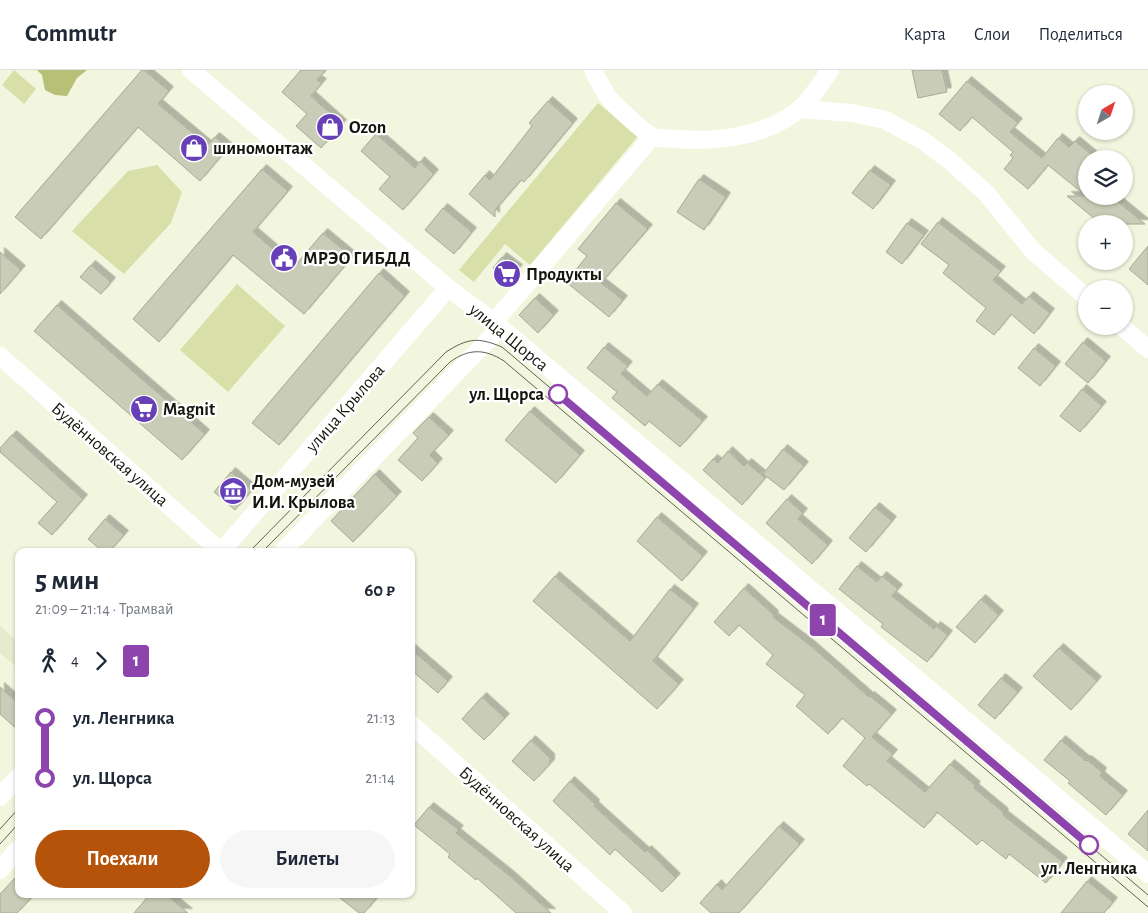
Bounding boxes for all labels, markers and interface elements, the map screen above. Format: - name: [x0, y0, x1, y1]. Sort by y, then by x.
- text: Commutr: [25, 22, 116, 46]
- text: Карта: [904, 26, 946, 44]
- text: Слои: [974, 26, 1010, 44]
- text: Поделиться: [1038, 26, 1123, 44]
- north arrow: [1078, 85, 1132, 140]
- map controls: [1078, 85, 1133, 335]
- shop icon: Ozon: [315, 112, 345, 142]
- place label: Ozon: [349, 119, 386, 137]
- shop icon: шиномонтаж: [179, 133, 209, 163]
- place label: шиномонтаж: [213, 140, 313, 158]
- button: layers: [1078, 150, 1133, 205]
- button: +: [1078, 215, 1133, 270]
- public building icon: МРЭО ГИБДД: [269, 243, 299, 273]
- place label: МРЭО ГИБДД: [303, 250, 410, 268]
- supermarket icon: Продукты: [492, 259, 522, 289]
- place label: Продукты: [526, 266, 602, 284]
- button: −: [1078, 280, 1133, 335]
- street label: улица Щорса: [465, 300, 551, 375]
- street label: улица Крылова: [302, 361, 389, 457]
- marker: ул. Щорса: [548, 384, 568, 404]
- place label: ул. Щорса: [468, 386, 544, 404]
- supermarket icon: Magnit: [129, 394, 159, 424]
- street label: Будённовская улица: [48, 399, 171, 510]
- place label: Magnit: [163, 401, 215, 419]
- place label: Дом-музей И.И. Крылова: [252, 473, 355, 512]
- museum icon: Дом-музей И.И. Крылова: [218, 476, 248, 506]
- text: 5 мин: [35, 567, 99, 595]
- text: 60 ₽: [364, 581, 395, 600]
- text: 21:09 – 21:14 · Трамвай: [35, 601, 173, 617]
- line badge: 1: [807, 604, 839, 636]
- text: 1: [820, 611, 826, 629]
- icon: walk: [35, 647, 63, 675]
- icon: forward: [87, 647, 115, 675]
- text: 4: [71, 652, 79, 668]
- text: 1: [133, 652, 139, 670]
- text: ул. Ленгника: [73, 709, 174, 728]
- text: 21:13: [366, 710, 395, 726]
- street label: Будённовская улица: [455, 763, 577, 876]
- text: ул. Щорса: [73, 769, 152, 788]
- text: 21:14: [365, 770, 395, 786]
- button: Поехали: [35, 830, 210, 888]
- button: Билеты: [220, 830, 395, 888]
- marker: ул. Ленгника: [1079, 835, 1099, 855]
- place label: ул. Ленгника: [1040, 860, 1138, 878]

